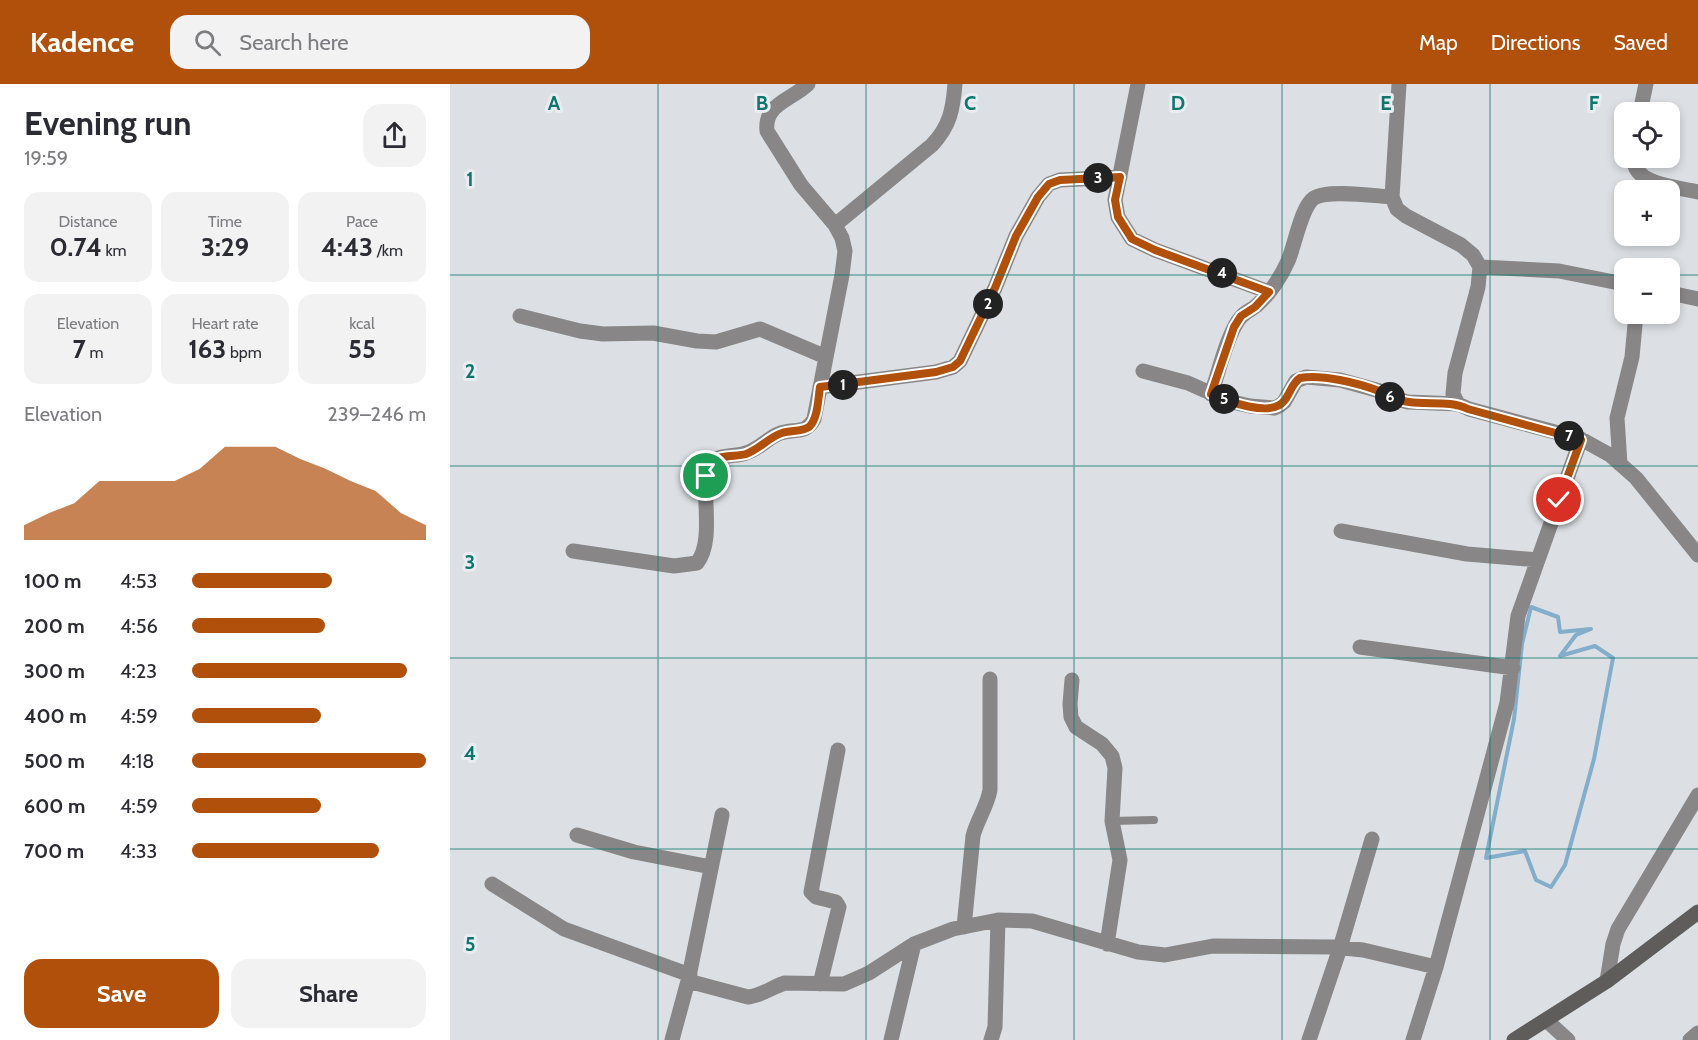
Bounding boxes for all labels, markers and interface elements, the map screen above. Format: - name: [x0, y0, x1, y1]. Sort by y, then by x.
- search box: [170, 15, 590, 69]
- text: Kadence: [30, 25, 134, 59]
- icon: search: [191, 26, 224, 59]
- text: Search here: [239, 29, 349, 56]
- text: Map: [1419, 30, 1458, 55]
- text: Directions: [1491, 30, 1580, 55]
- text: Saved: [1613, 30, 1668, 55]
- text: A: [548, 91, 561, 115]
- text: B: [756, 91, 768, 115]
- text: C: [964, 91, 976, 115]
- text: D: [1171, 91, 1185, 115]
- text: E: [1380, 91, 1392, 115]
- text: F: [1589, 91, 1600, 115]
- map controls: [1614, 102, 1680, 324]
- button: locate: [1614, 102, 1680, 168]
- text: Evening run: [24, 103, 191, 143]
- button: share: [363, 104, 426, 167]
- text: 19:59: [24, 146, 68, 170]
- pin: 3: [1083, 163, 1113, 193]
- text: 1: [466, 167, 474, 191]
- text: 3: [1094, 168, 1102, 187]
- button: +: [1614, 180, 1680, 246]
- text: Distance: [59, 212, 117, 231]
- text: Time: [208, 212, 242, 231]
- text: Pace: [346, 212, 378, 231]
- text: 0.74: [49, 231, 102, 263]
- text: 3:29: [201, 231, 249, 263]
- text: 4:43: [321, 231, 373, 263]
- text: km: [102, 241, 127, 260]
- text: /km: [373, 241, 403, 260]
- pin: 4: [1207, 258, 1237, 288]
- button: −: [1614, 258, 1680, 324]
- text: 4: [1217, 263, 1227, 282]
- pin: 2: [973, 289, 1003, 319]
- text: 2: [984, 294, 992, 313]
- text: Elevation: [57, 314, 119, 333]
- text: Heart rate: [192, 314, 258, 333]
- text: kcal: [349, 314, 375, 333]
- text: 7: [73, 333, 86, 365]
- text: 163: [188, 333, 226, 365]
- text: 55: [348, 333, 376, 365]
- text: m: [86, 343, 103, 362]
- text: bpm: [226, 343, 262, 362]
- text: 2: [465, 359, 475, 383]
- pin: 1: [828, 370, 858, 400]
- text: 1: [840, 375, 846, 394]
- pin: 6: [1375, 382, 1405, 412]
- pin: 5: [1209, 384, 1239, 414]
- text: 6: [1386, 387, 1395, 406]
- text: 5: [1220, 389, 1228, 408]
- text: Elevation: [24, 402, 102, 426]
- text: 239–246 m: [327, 402, 426, 426]
- pin: 7: [1554, 421, 1584, 451]
- text: 7: [1565, 426, 1573, 445]
- pin: [680, 450, 731, 501]
- icon: arrive: [689, 459, 722, 492]
- pin: [1533, 474, 1584, 525]
- icon: check: [1542, 483, 1575, 516]
- text: 3: [465, 550, 475, 574]
- text: 100 m: [24, 569, 82, 593]
- text: 4:53: [120, 569, 157, 593]
- text: 200 m: [24, 614, 85, 638]
- text: 4:56: [120, 614, 158, 638]
- text: 300 m: [24, 659, 85, 683]
- text: 4:23: [120, 659, 157, 683]
- text: 400 m: [24, 704, 87, 728]
- text: 4:59: [120, 704, 158, 728]
- text: 4: [464, 741, 476, 765]
- text: 500 m: [24, 749, 85, 773]
- text: 4:18: [120, 749, 154, 773]
- text: 600 m: [24, 794, 85, 818]
- text: 4:59: [120, 794, 158, 818]
- text: 700 m: [24, 839, 84, 863]
- text: 4:33: [120, 839, 157, 863]
- text: 5: [465, 932, 475, 956]
- button: Save: [24, 959, 219, 1028]
- button: Share: [231, 959, 426, 1028]

